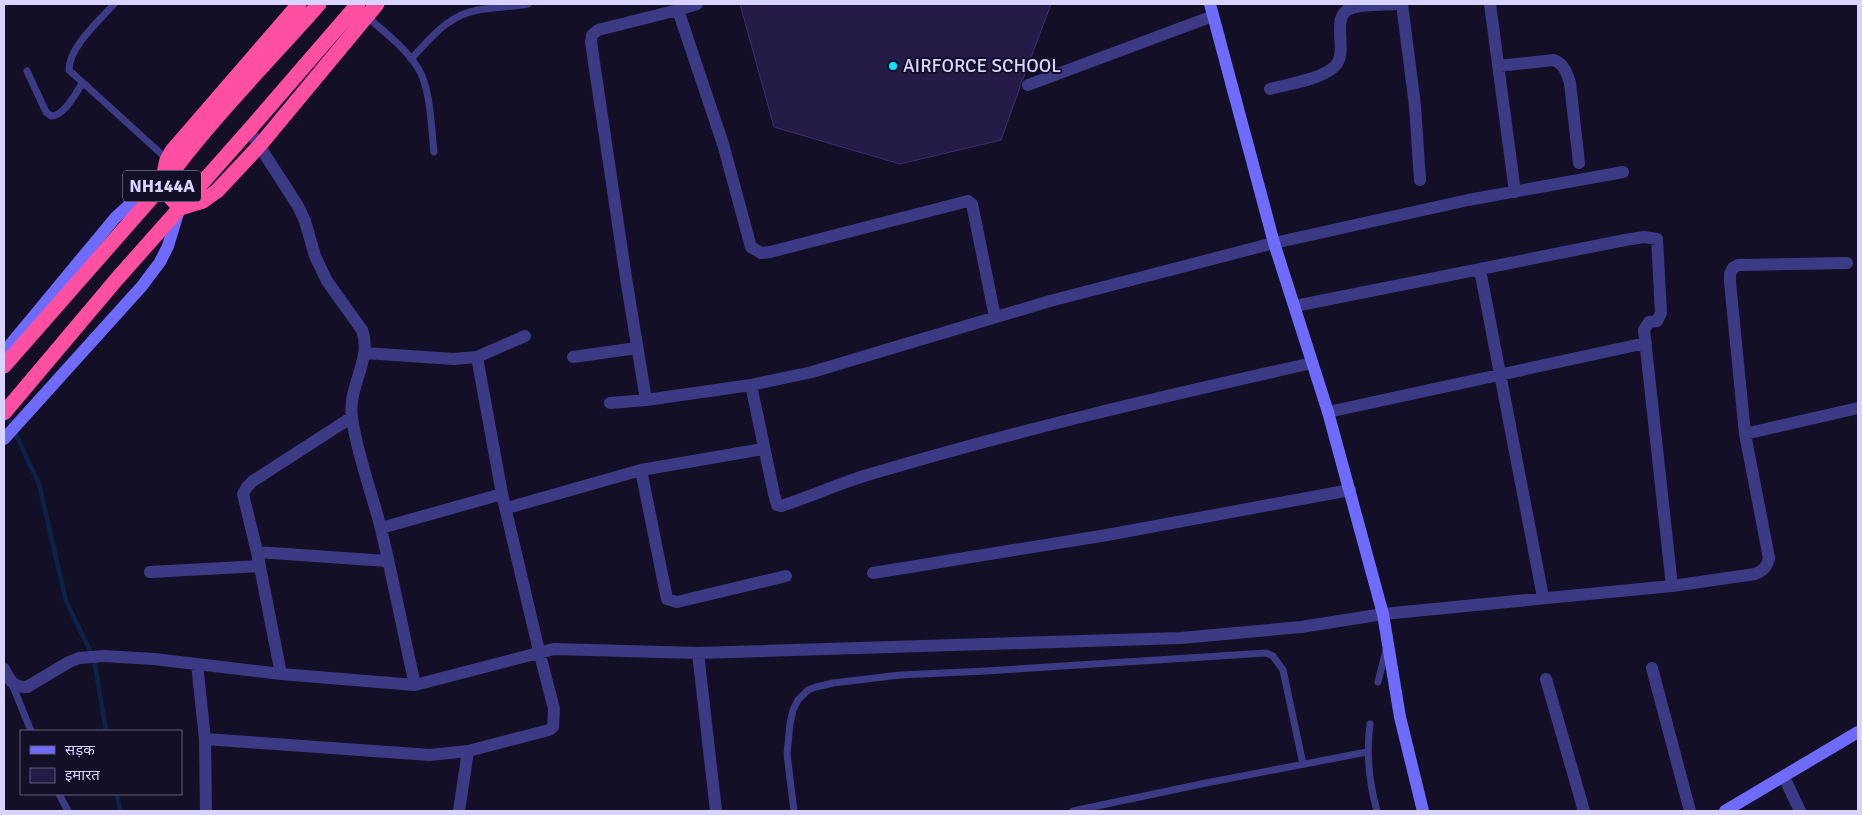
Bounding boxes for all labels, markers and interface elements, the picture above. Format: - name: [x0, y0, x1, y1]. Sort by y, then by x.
- place label: AIRFORCE SCHOOL: [903, 54, 1061, 78]
- marker: AIRFORCE SCHOOL: [887, 60, 899, 72]
- road number: NH144A: [123, 170, 201, 202]
- legend: [20, 730, 182, 795]
- text: सड़क: [65, 741, 95, 759]
- text: इमारत: [65, 766, 100, 784]

